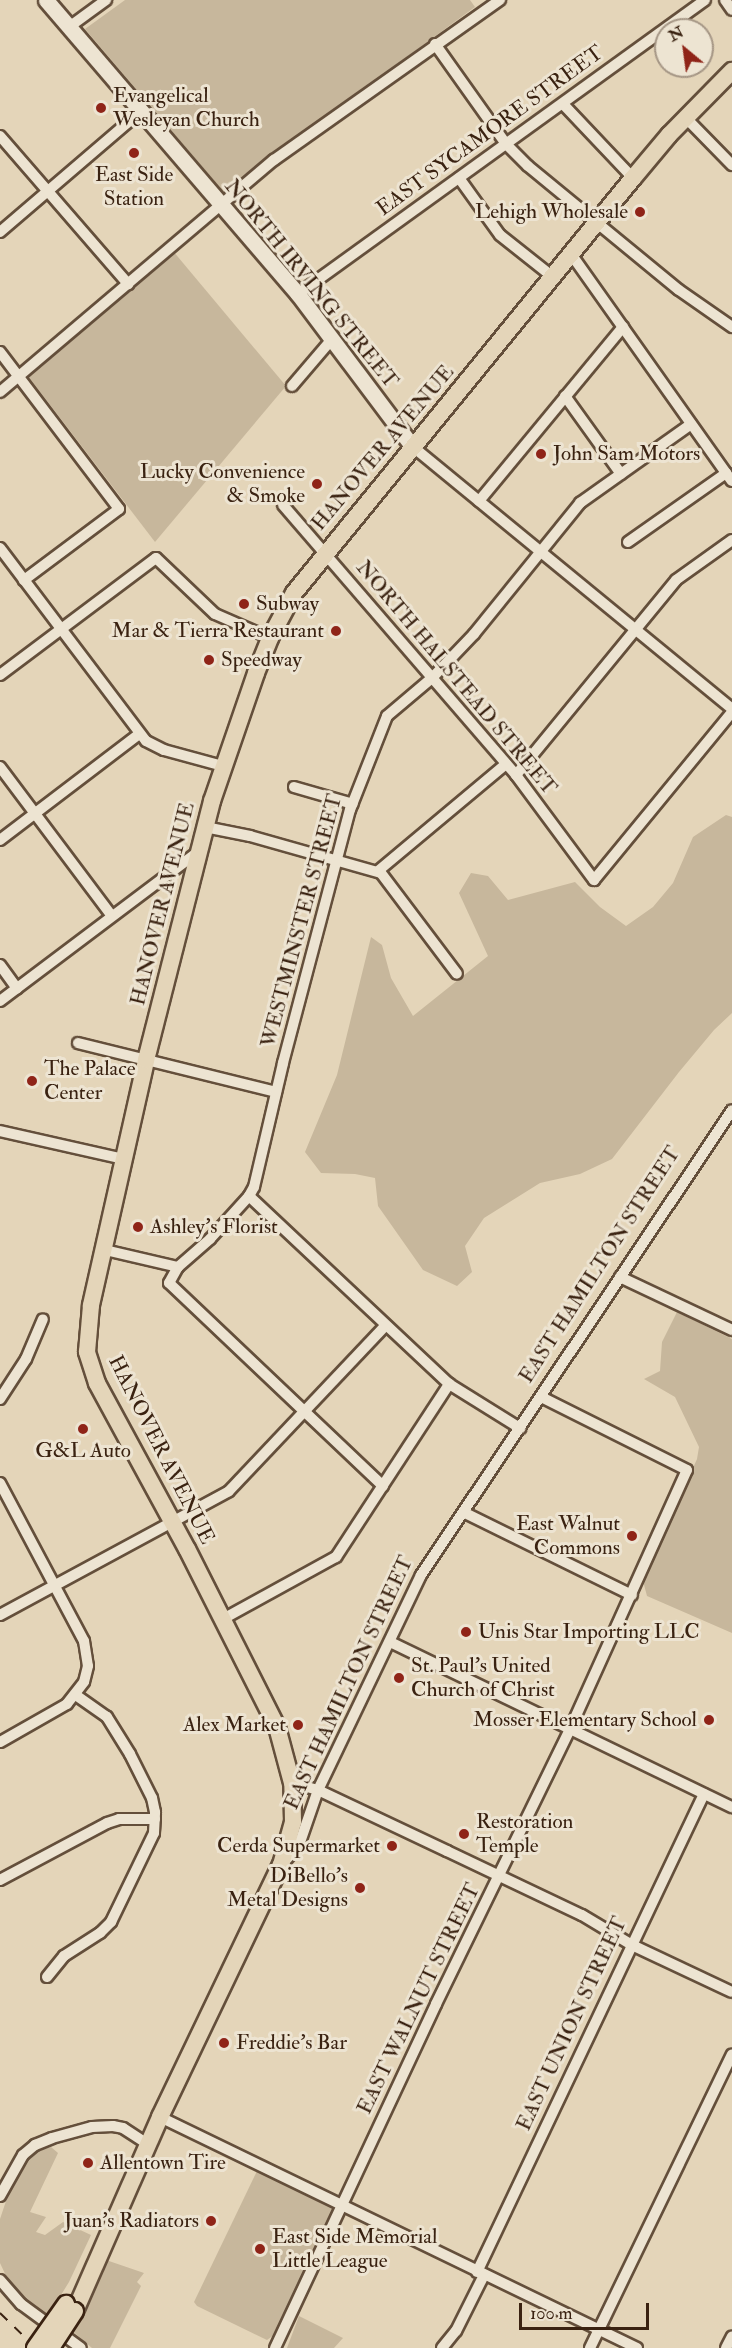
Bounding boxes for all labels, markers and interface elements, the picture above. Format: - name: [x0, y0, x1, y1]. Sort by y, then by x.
- north arrow: [654, 18, 714, 78]
- text: N: [665, 22, 687, 46]
- street label: EAST SYCAMORE STREET: [372, 40, 608, 222]
- place label: Evangelical Wesleyan Church: [113, 83, 260, 133]
- marker: Evangelical Wesleyan Church: [94, 101, 108, 115]
- marker: East Side Station: [127, 146, 141, 160]
- place label: East Side Station: [95, 162, 173, 212]
- street label: NORTH IRVING STREET: [219, 174, 403, 394]
- place label: Lehigh Wholesale: [475, 199, 628, 225]
- marker: Lehigh Wholesale: [633, 205, 647, 219]
- street label: HANOVER AVENUE: [306, 360, 460, 536]
- place label: John Sam Motors: [553, 441, 700, 467]
- marker: John Sam Motors: [534, 447, 548, 461]
- place label: Lucky Convenience & Smoke: [140, 459, 305, 509]
- marker: Lucky Convenience & Smoke: [310, 477, 324, 491]
- street label: NORTH HALSTEAD STREET: [350, 556, 562, 800]
- place label: Subway: [256, 591, 319, 617]
- marker: Subway: [237, 597, 251, 611]
- place label: Mar & Tierra Restaurant: [112, 618, 324, 644]
- marker: Mar & Tierra Restaurant: [329, 624, 343, 638]
- place label: Speedway: [221, 647, 302, 673]
- marker: Speedway: [202, 653, 216, 667]
- street label: WESTMINSTER STREET: [256, 792, 348, 1050]
- street label: HANOVER AVENUE: [126, 800, 200, 1008]
- place label: The Palace Center: [44, 1056, 135, 1106]
- marker: The Palace Center: [25, 1074, 39, 1088]
- street label: EAST HAMILTON STREET: [514, 1142, 686, 1388]
- place label: Ashley's Florist: [150, 1214, 278, 1240]
- marker: Ashley's Florist: [131, 1220, 145, 1234]
- street label: HANOVER AVENUE: [102, 1351, 220, 1549]
- marker: G&L Auto: [76, 1422, 90, 1436]
- place label: G&L Auto: [35, 1438, 131, 1464]
- place label: East Walnut Commons: [516, 1511, 620, 1561]
- marker: East Walnut Commons: [625, 1529, 639, 1543]
- street label: EAST HAMILTON STREET: [279, 1552, 419, 1814]
- place label: Unis Star Importing LLC: [478, 1619, 700, 1645]
- marker: Unis Star Importing LLC: [459, 1625, 473, 1639]
- place label: St. Paul's United Church of Christ: [411, 1653, 555, 1703]
- marker: St. Paul's United Church of Christ: [392, 1671, 406, 1685]
- place label: Mosser Elementary School: [473, 1707, 697, 1733]
- place label: Alex Market: [183, 1712, 286, 1738]
- marker: Mosser Elementary School: [702, 1713, 716, 1727]
- marker: Alex Market: [291, 1718, 305, 1732]
- place label: Restoration Temple: [476, 1809, 573, 1859]
- marker: Restoration Temple: [457, 1827, 471, 1841]
- place label: Cerda Supermarket: [217, 1833, 380, 1859]
- marker: Cerda Supermarket: [385, 1839, 399, 1853]
- place label: DiBello's Metal Designs: [227, 1863, 348, 1913]
- street label: EAST WALNUT STREET: [352, 1880, 486, 2118]
- marker: DiBello's Metal Designs: [353, 1881, 367, 1895]
- street label: EAST UNION STREET: [511, 1913, 633, 2135]
- place label: Freddie's Bar: [236, 2030, 347, 2056]
- marker: Freddie's Bar: [217, 2036, 231, 2050]
- place label: Allentown Tire: [100, 2150, 226, 2176]
- marker: Allentown Tire: [81, 2156, 95, 2170]
- place label: Juan's Radiators: [64, 2208, 199, 2234]
- marker: Juan's Radiators: [204, 2214, 218, 2228]
- place label: East Side Memorial Little League: [272, 2224, 437, 2274]
- marker: East Side Memorial Little League: [253, 2242, 267, 2256]
- scale bar: [522, 2291, 652, 2329]
- text: 100 m: [530, 2302, 573, 2325]

